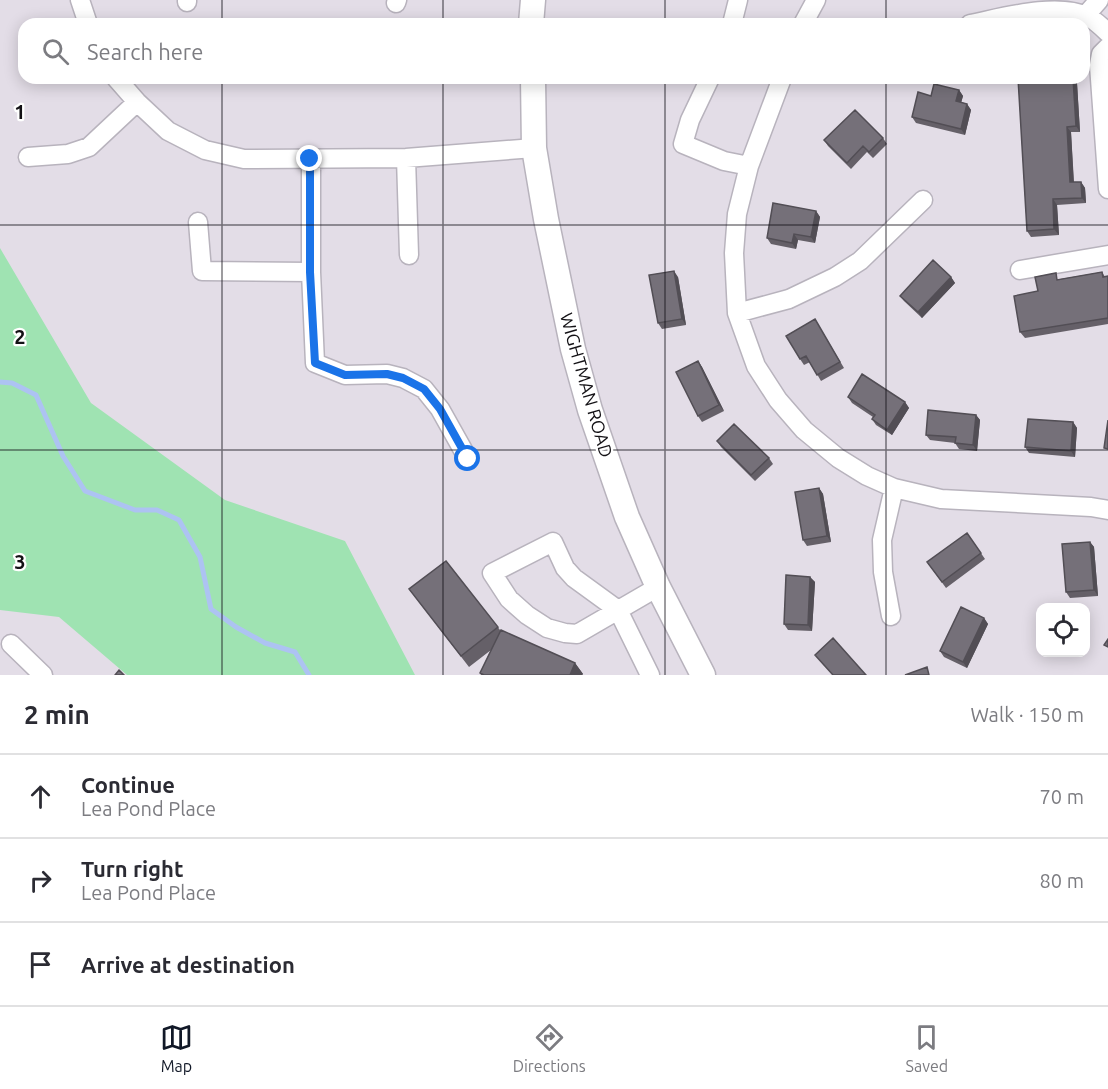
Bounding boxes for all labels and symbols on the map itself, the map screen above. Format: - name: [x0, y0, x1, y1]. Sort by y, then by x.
- text: 1: [14, 100, 26, 123]
- route end: [296, 145, 322, 171]
- street label: WIGHTMAN ROAD: [557, 310, 617, 460]
- text: 2: [14, 325, 26, 348]
- route start: [454, 445, 480, 471]
- text: 3: [14, 550, 26, 573]

